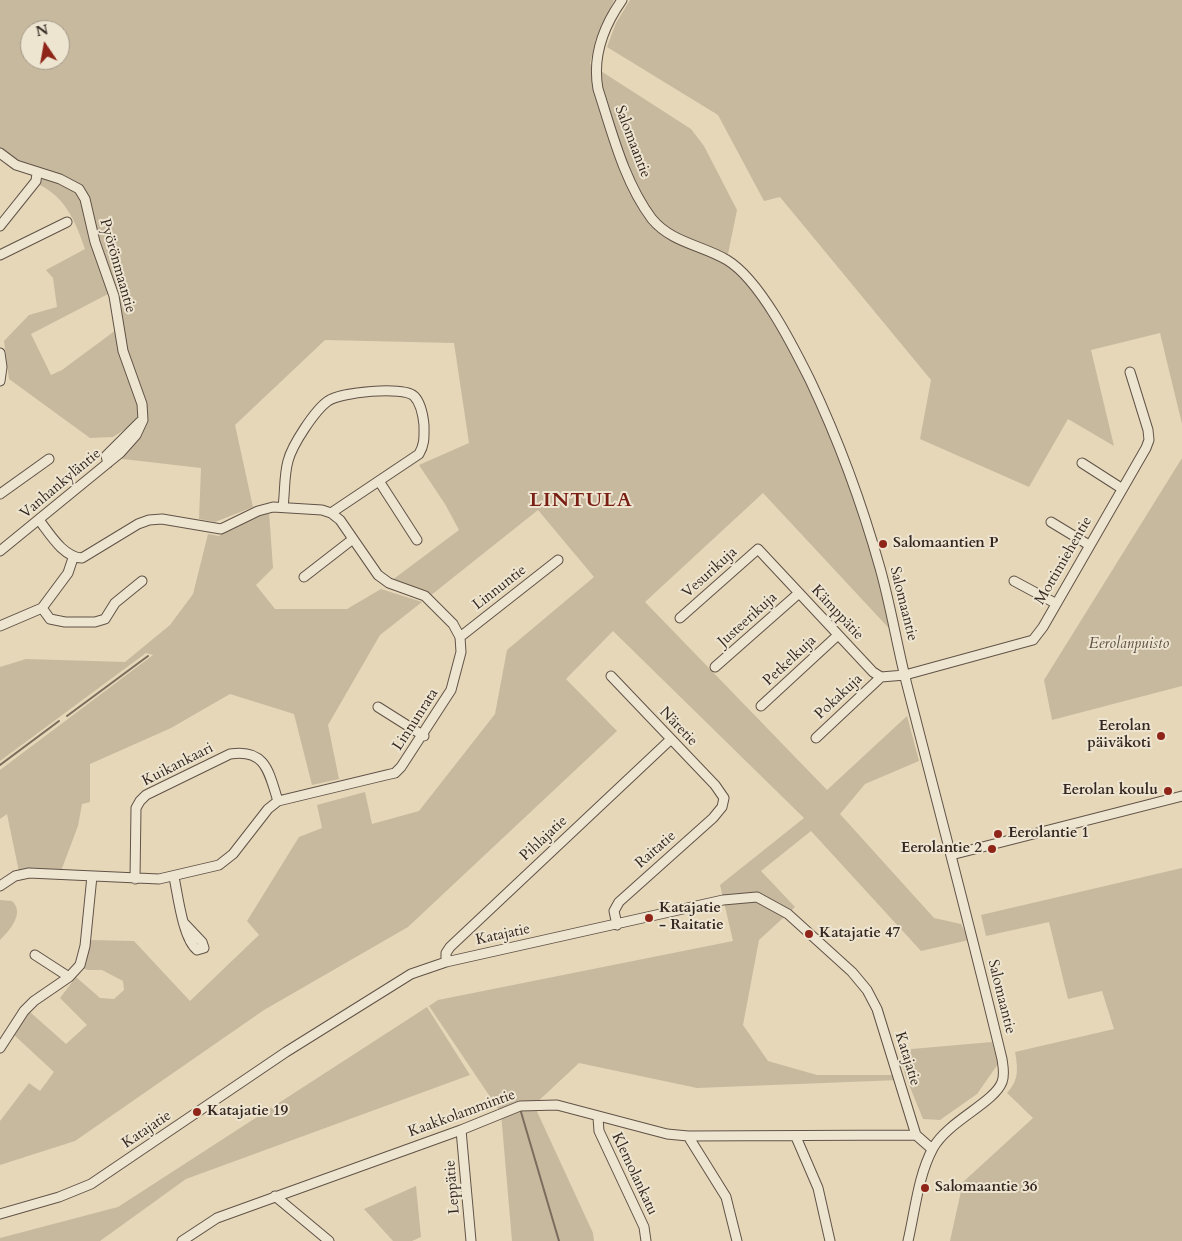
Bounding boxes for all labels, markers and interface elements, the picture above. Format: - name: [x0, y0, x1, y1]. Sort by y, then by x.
- north arrow: [20, 20, 70, 70]
- text: N: [34, 20, 50, 41]
- street label: Salomaantie: [610, 103, 654, 181]
- street label: Pyörönmaantie: [95, 217, 139, 315]
- street label: Vanhankyläntie: [17, 445, 105, 523]
- district label: LINTULA: [528, 489, 634, 513]
- street label: Mottimiehentie: [1031, 514, 1097, 608]
- place label: Salomaantien P: [893, 535, 999, 553]
- marker: Salomaantien P: [877, 538, 889, 550]
- street label: Vesurikuja: [679, 544, 741, 602]
- street label: Linnuntie: [470, 562, 530, 614]
- street label: Salomaantie: [885, 565, 921, 643]
- street label: Kämppätie: [807, 582, 867, 644]
- street label: Justeerikuja: [715, 589, 781, 651]
- street label: Petkelkuja: [760, 632, 820, 690]
- park label: Eerolanpuisto: [1089, 636, 1169, 654]
- street label: Pokakuja: [811, 670, 867, 724]
- street label: Linnunrata: [389, 686, 443, 754]
- street label: Näretie: [655, 704, 701, 750]
- place label: Eerolan päiväkoti: [1087, 718, 1151, 753]
- marker: Eerolan päiväkoti: [1155, 730, 1167, 742]
- street label: Kuikankaari: [139, 739, 217, 791]
- place label: Eerolan koulu: [1062, 782, 1158, 800]
- marker: Eerolan koulu: [1162, 785, 1174, 797]
- street label: Pihlajatie: [517, 813, 571, 865]
- place label: Eerolantie 1: [1008, 825, 1089, 843]
- street label: Raitatie: [632, 827, 680, 873]
- marker: Eerolantie 1: [992, 828, 1004, 840]
- place label: Eerolantie 2: [901, 840, 982, 858]
- marker: Eerolantie 2: [986, 843, 998, 855]
- place label: Katajatie - Raitatie: [659, 900, 724, 935]
- marker: Katajatie - Raitatie: [643, 912, 655, 924]
- street label: Katajatie: [474, 920, 532, 950]
- place label: Katajatie 47: [819, 925, 900, 943]
- marker: Katajatie 47: [803, 928, 815, 940]
- street label: Salomaantie: [983, 958, 1019, 1036]
- street label: Katajatie: [890, 1030, 924, 1088]
- street label: Kaakkolammintie: [406, 1086, 518, 1142]
- place label: Katajatie 19: [207, 1103, 288, 1121]
- marker: Katajatie 19: [191, 1106, 203, 1118]
- street label: Katajatie: [119, 1107, 175, 1153]
- street label: Klemolankatu: [607, 1130, 661, 1218]
- street label: Leppätie: [442, 1159, 464, 1215]
- place label: Salomaantie 36: [935, 1179, 1038, 1197]
- marker: Salomaantie 36: [919, 1182, 931, 1194]

